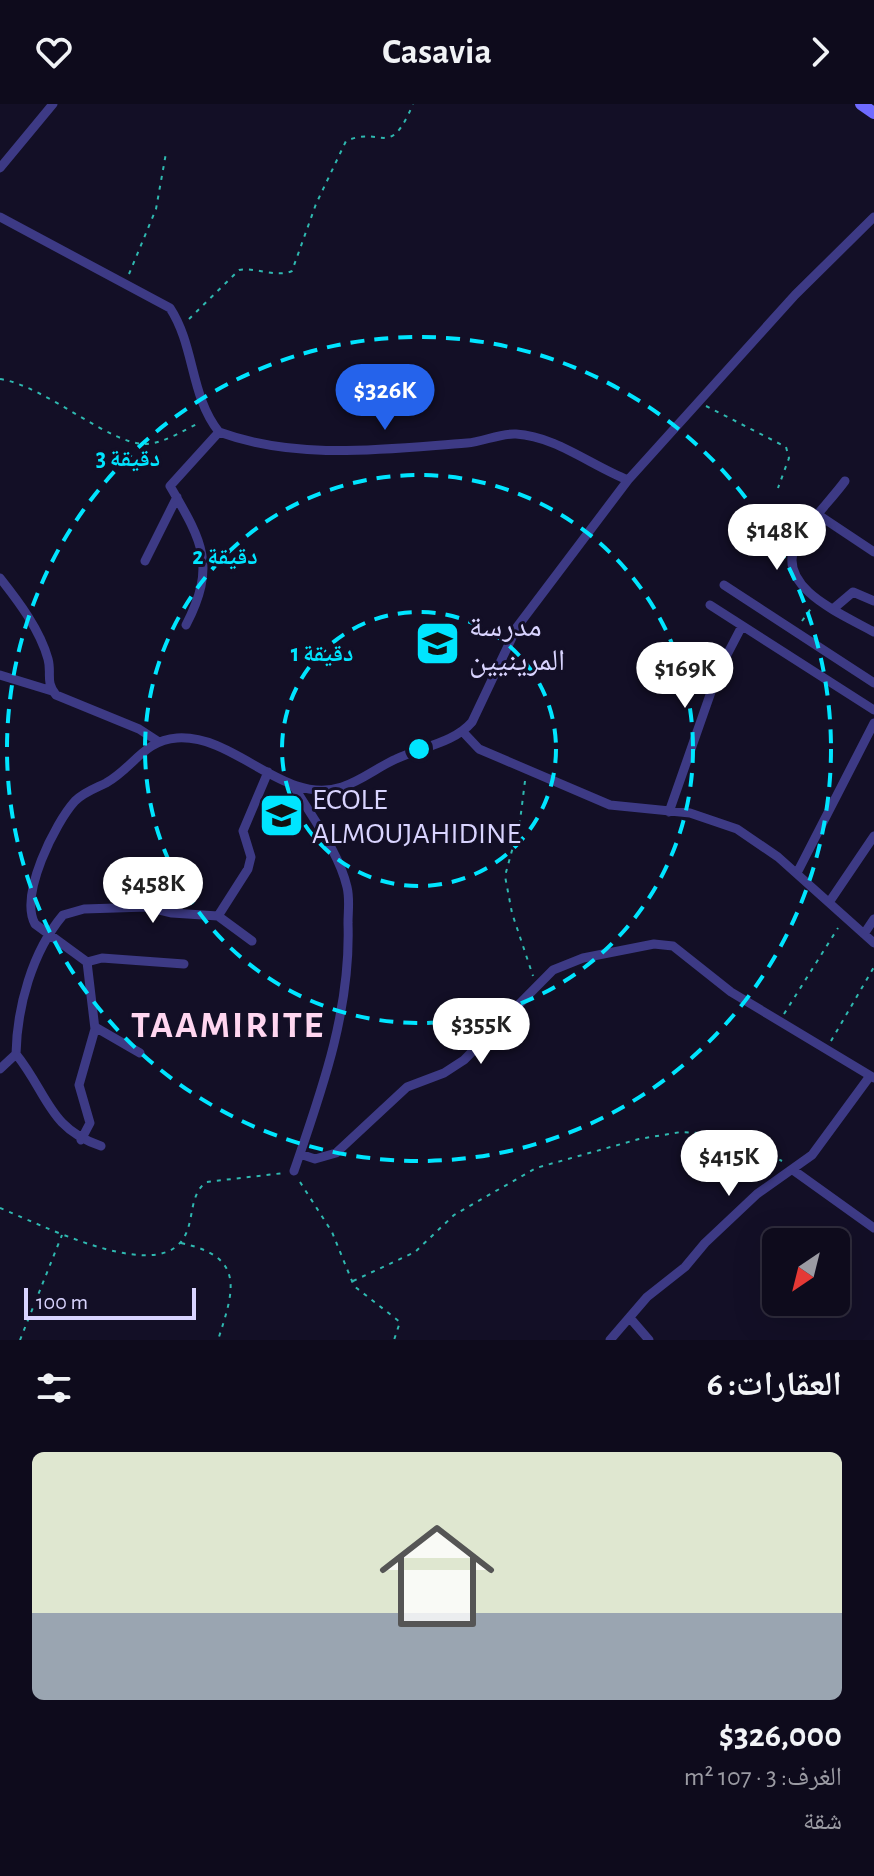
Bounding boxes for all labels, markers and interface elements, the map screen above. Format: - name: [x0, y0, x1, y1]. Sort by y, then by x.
- icon: heart: [32, 30, 76, 74]
- icon: forward: [798, 30, 842, 74]
- text: Casavia: [382, 34, 492, 70]
- pin: $326K: [329, 364, 441, 432]
- text: $326K: [354, 377, 416, 403]
- text: 3 دقيقة: [96, 447, 160, 472]
- pin: $148K: [721, 504, 833, 572]
- text: $148K: [746, 517, 808, 543]
- text: 2 دقيقة: [192, 545, 258, 570]
- place label: مدرسة المرينيين: [469, 612, 565, 678]
- school or university icon: مدرسة المرينيين: [414, 619, 462, 667]
- text: 1 دقيقة: [291, 642, 353, 667]
- pin: $169K: [629, 642, 741, 710]
- text: $169K: [654, 655, 716, 681]
- centre of rings: [405, 735, 433, 763]
- place label: ECOLE ALMOUJAHIDINE: [312, 785, 521, 849]
- school or university icon: ECOLE ALMOUJAHIDINE: [257, 792, 305, 840]
- pin: $458K: [97, 857, 209, 925]
- text: $458K: [121, 870, 185, 896]
- pin: $355K: [425, 998, 537, 1066]
- district label: TAAMIRITE: [131, 1007, 325, 1045]
- text: $355K: [451, 1011, 511, 1037]
- pin: $415K: [673, 1130, 785, 1198]
- text: $415K: [699, 1143, 759, 1169]
- north arrow: [762, 1228, 850, 1316]
- map controls: [762, 1228, 850, 1316]
- scale bar: [24, 1284, 196, 1320]
- text: 100 m: [36, 1291, 88, 1313]
- icon: filters: [32, 1366, 76, 1410]
- text: العقارات: 6: [707, 1368, 842, 1402]
- icon: home: [365, 1504, 509, 1648]
- text: $326,000: [719, 1719, 842, 1753]
- text: الغرف: 3 · 107 m²: [684, 1764, 842, 1790]
- text: شقة: [803, 1808, 842, 1834]

